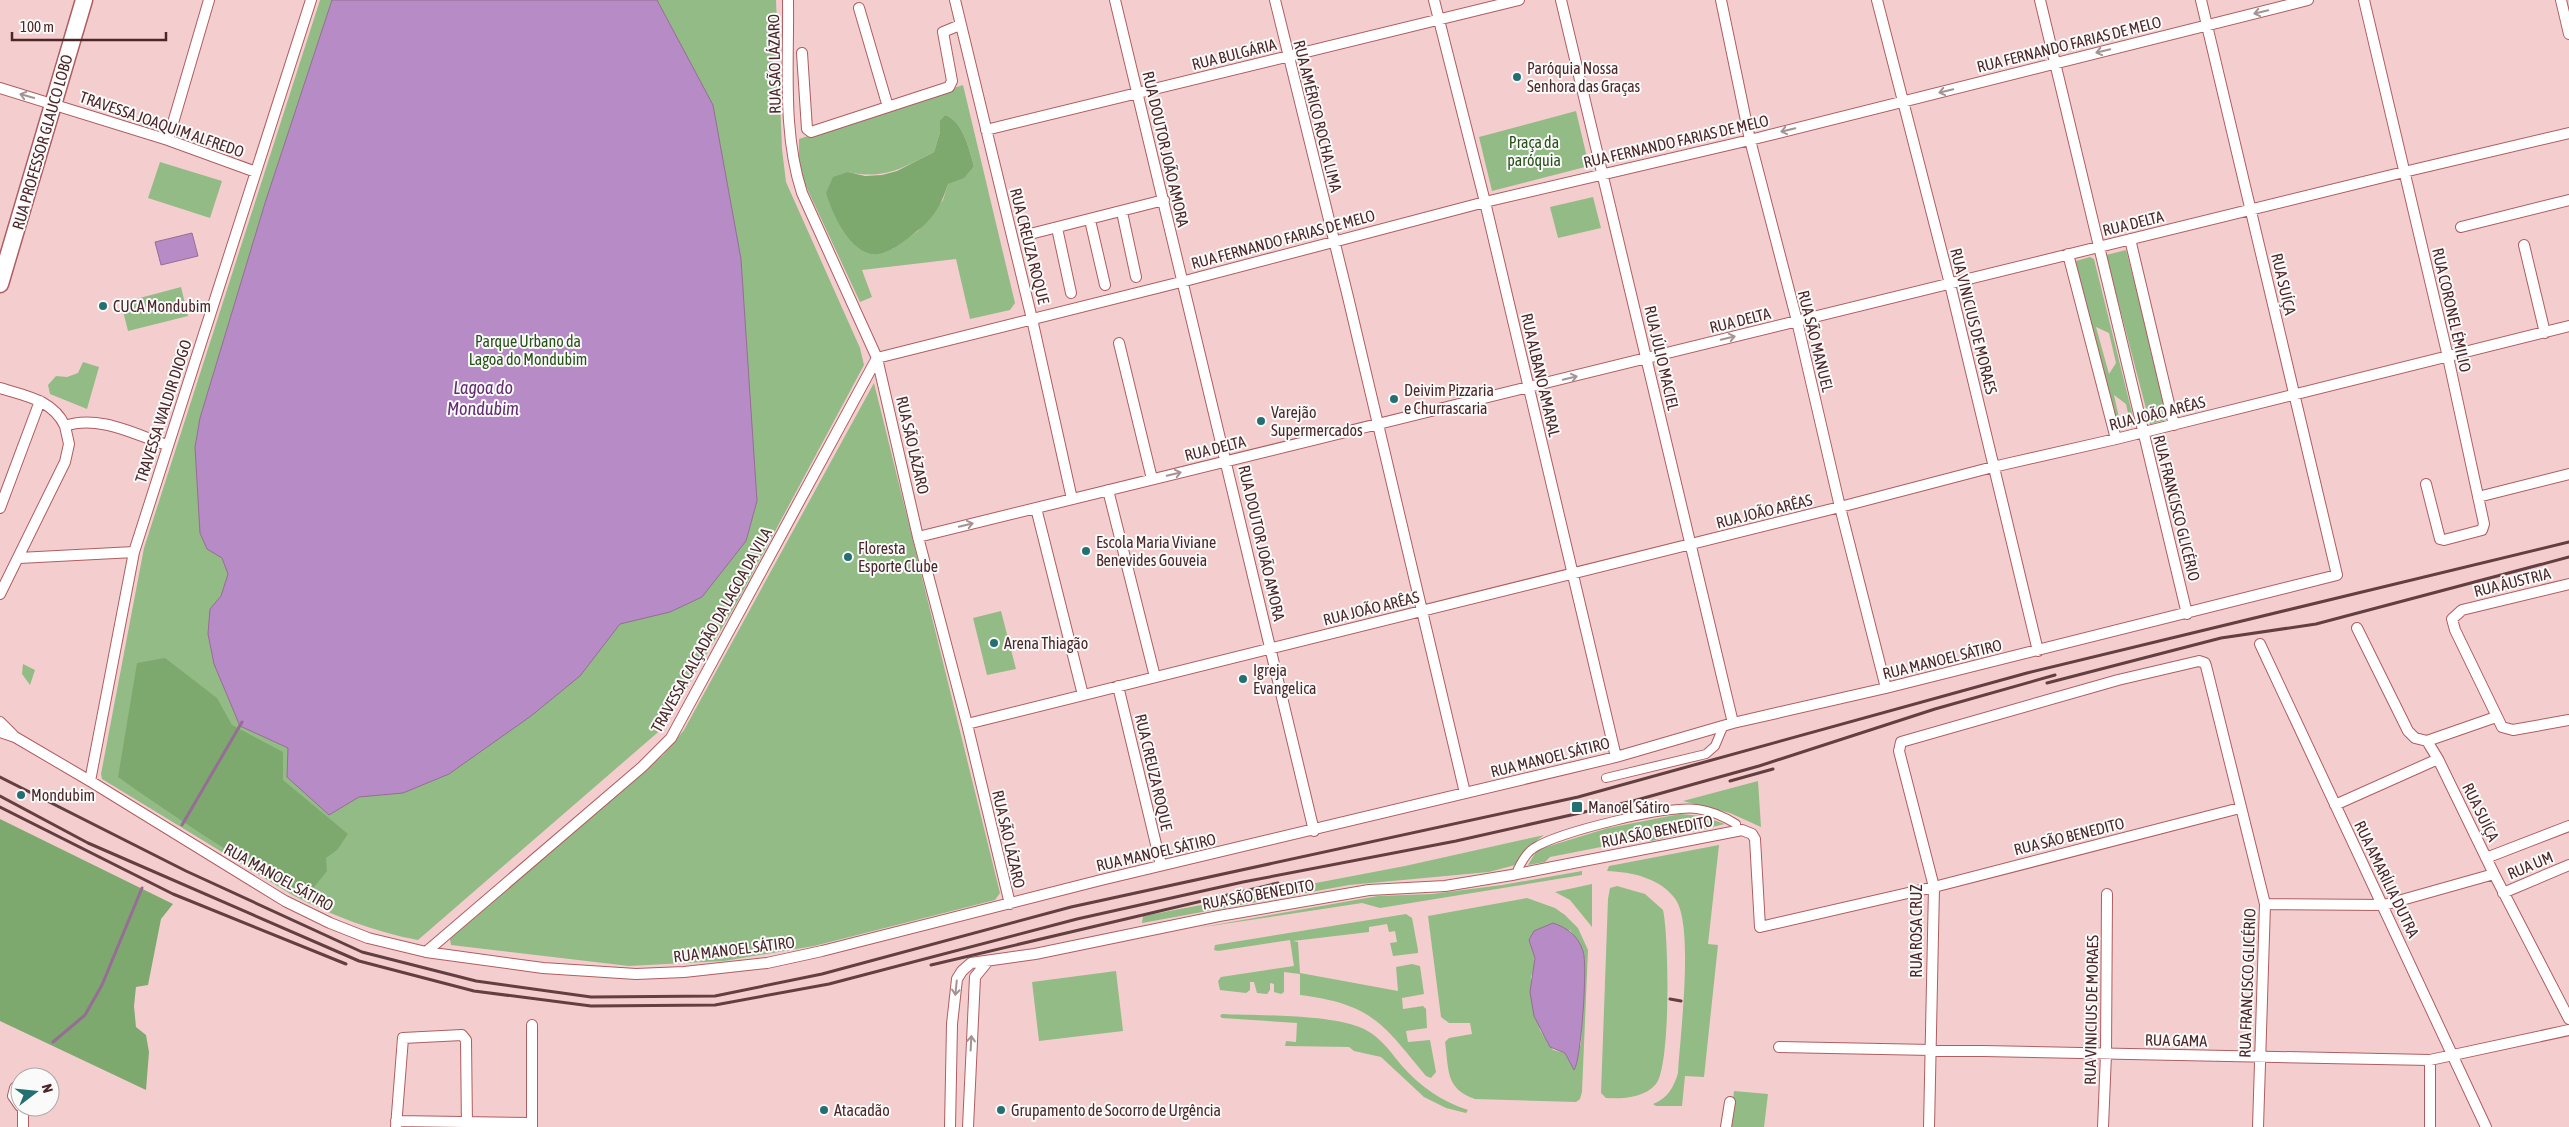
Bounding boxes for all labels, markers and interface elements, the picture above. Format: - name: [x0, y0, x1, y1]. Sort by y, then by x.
- one-way arrow: [2253, 8, 2269, 17]
- scale bar: [12, 10, 166, 42]
- street label: RUA FERNANDO FARIAS DE MELO: [1975, 12, 2163, 76]
- street label: RUA SÃO LÁZARO: [764, 14, 784, 114]
- text: 100 m: [20, 18, 54, 35]
- street label: RUA BULGÁRIA: [1190, 35, 1278, 73]
- street label: RUA AMÉRICO ROCHA LIMA: [1290, 38, 1346, 194]
- one-way arrow: [2096, 47, 2112, 56]
- street label: RUA PROFESSOR GLAUCO LOBO: [8, 52, 76, 232]
- place label: Paróquia Nossa Senhora das Graças: [1527, 59, 1641, 96]
- street label: RUA DOUTOR JOÃO AMORA: [1139, 69, 1193, 229]
- marker: Paróquia Nossa Senhora das Graças: [1511, 71, 1523, 83]
- street label: TRAVESSA JOAQUIM ALFREDO: [78, 87, 246, 161]
- one-way arrow: [1938, 87, 1954, 96]
- one-way arrow: [19, 91, 35, 100]
- street label: RUA FERNANDO FARIAS DE MELO: [1582, 111, 1770, 171]
- one-way arrow: [1781, 126, 1797, 135]
- park label: Praça da paróquia: [1507, 133, 1561, 170]
- street label: RUA CREUZA ROQUE: [1007, 186, 1053, 306]
- street label: RUA FERNANDO FARIAS DE MELO: [1189, 206, 1377, 272]
- street label: RUA DELTA: [2101, 207, 2166, 239]
- street label: RUA VINICIUS DE MORAES: [1947, 246, 2001, 396]
- street label: RUA CORONEL ÉMILIO: [2429, 246, 2475, 374]
- street label: RUA SUÍÇA: [2267, 251, 2300, 317]
- street label: RUA SÃO MANUEL: [1795, 288, 1838, 394]
- place label: CUCA Mondubim: [113, 297, 211, 315]
- marker: CUCA Mondubim: [97, 300, 109, 312]
- street label: RUA JÚLIO MACIEL: [1641, 304, 1683, 413]
- street label: RUA DELTA: [1708, 304, 1773, 336]
- street label: RUA ALBANO AMARAL: [1518, 311, 1564, 439]
- park label: Parque Urbano da Lagoa do Mondubim: [469, 332, 587, 369]
- one-way arrow: [1719, 333, 1735, 343]
- street label: TRAVESSA WALDIR DIOGO: [131, 337, 195, 485]
- one-way arrow: [1562, 373, 1578, 382]
- water label: Lagoa do Mondubim: [447, 377, 519, 419]
- place label: Deivim Pizzaria e Churrascaria: [1404, 381, 1494, 417]
- street label: RUA JOÃO ARÊAS: [2107, 392, 2207, 434]
- marker: Deivim Pizzaria e Churrascaria: [1388, 393, 1400, 405]
- street label: RUA SÃO LÁZARO: [893, 394, 933, 496]
- place label: Varejão Supermercados: [1271, 403, 1363, 440]
- marker: Varejão Supermercados: [1255, 415, 1267, 427]
- street label: RUA DELTA: [1183, 432, 1248, 464]
- street label: RUA FRANCISCO GLICÉRIO: [2150, 433, 2204, 583]
- street label: RUA DOUTOR JOÃO AMORA: [1235, 463, 1289, 623]
- one-way arrow: [1166, 469, 1182, 478]
- street label: RUA JOÃO ARÊAS: [1714, 490, 1814, 532]
- one-way arrow: [957, 520, 973, 530]
- street label: TRAVESSA CALÇADÃO DA LAGOA DA VILA: [647, 525, 776, 736]
- place label: Escola Maria Viviane Benevides Gouveia: [1096, 533, 1216, 569]
- place label: Floresta Esporte Clube: [858, 539, 938, 576]
- marker: Escola Maria Viviane Benevides Gouveia: [1080, 545, 1092, 557]
- marker: Floresta Esporte Clube: [842, 551, 854, 563]
- street label: RUA ÁUSTRIA: [2472, 564, 2552, 600]
- street label: RUA JOÃO ARÊAS: [1321, 587, 1421, 629]
- place label: Arena Thiagão: [1004, 634, 1088, 653]
- street label: RUA MANOEL SÁTIRO: [1881, 635, 2003, 683]
- marker: Arena Thiagão: [988, 637, 1000, 649]
- place label: Igreja Evangelica: [1253, 661, 1317, 698]
- marker: Igreja Evangelica: [1237, 673, 1249, 685]
- street label: RUA CREUZA ROQUE: [1132, 712, 1176, 832]
- street label: RUA MANOEL SÁTIRO: [1489, 733, 1611, 781]
- street label: RUA SUÍÇA: [2458, 780, 2503, 845]
- place label: Mondubim: [31, 786, 95, 804]
- street label: RUA SÃO LÁZARO: [989, 788, 1029, 890]
- marker: Mondubim: [15, 789, 27, 801]
- place label: Manoel Sátiro: [1588, 798, 1670, 816]
- marker: Manoel Sátiro: [1570, 800, 1584, 814]
- street label: RUA SÃO BENEDITO: [1600, 811, 1714, 851]
- street label: RUA SÃO BENEDITO: [2012, 814, 2126, 858]
- street label: RUA AMARÍLIA DUTRA: [2351, 818, 2423, 940]
- street label: RUA MANOEL SÁTIRO: [1094, 829, 1218, 875]
- street label: RUA MANOEL SÁTIRO: [221, 839, 337, 915]
- street label: RUA UM: [2505, 847, 2555, 883]
- street label: RUA SÃO BENEDITO: [1201, 875, 1315, 913]
- street label: RUA ROSA CRUZ: [1907, 884, 1925, 978]
- street label: RUA FRANCISCO GLICÉRIO: [2235, 908, 2259, 1058]
- street label: RUA MANOEL SÁTIRO: [672, 933, 796, 965]
- street label: RUA VINICIUS DE MORAES: [2081, 935, 2101, 1085]
- one-way arrow: [951, 980, 961, 996]
- street label: RUA GAMA: [2145, 1030, 2207, 1050]
- one-way arrow: [966, 1036, 975, 1052]
- north arrow: [10, 1067, 60, 1117]
- text: N: [39, 1082, 56, 1095]
- place label: Atacadão: [834, 1101, 890, 1119]
- place label: Grupamento de Socorro de Urgência: [1011, 1101, 1221, 1120]
- marker: Atacadão: [818, 1104, 830, 1116]
- marker: Grupamento de Socorro de Urgência: [995, 1104, 1007, 1116]

